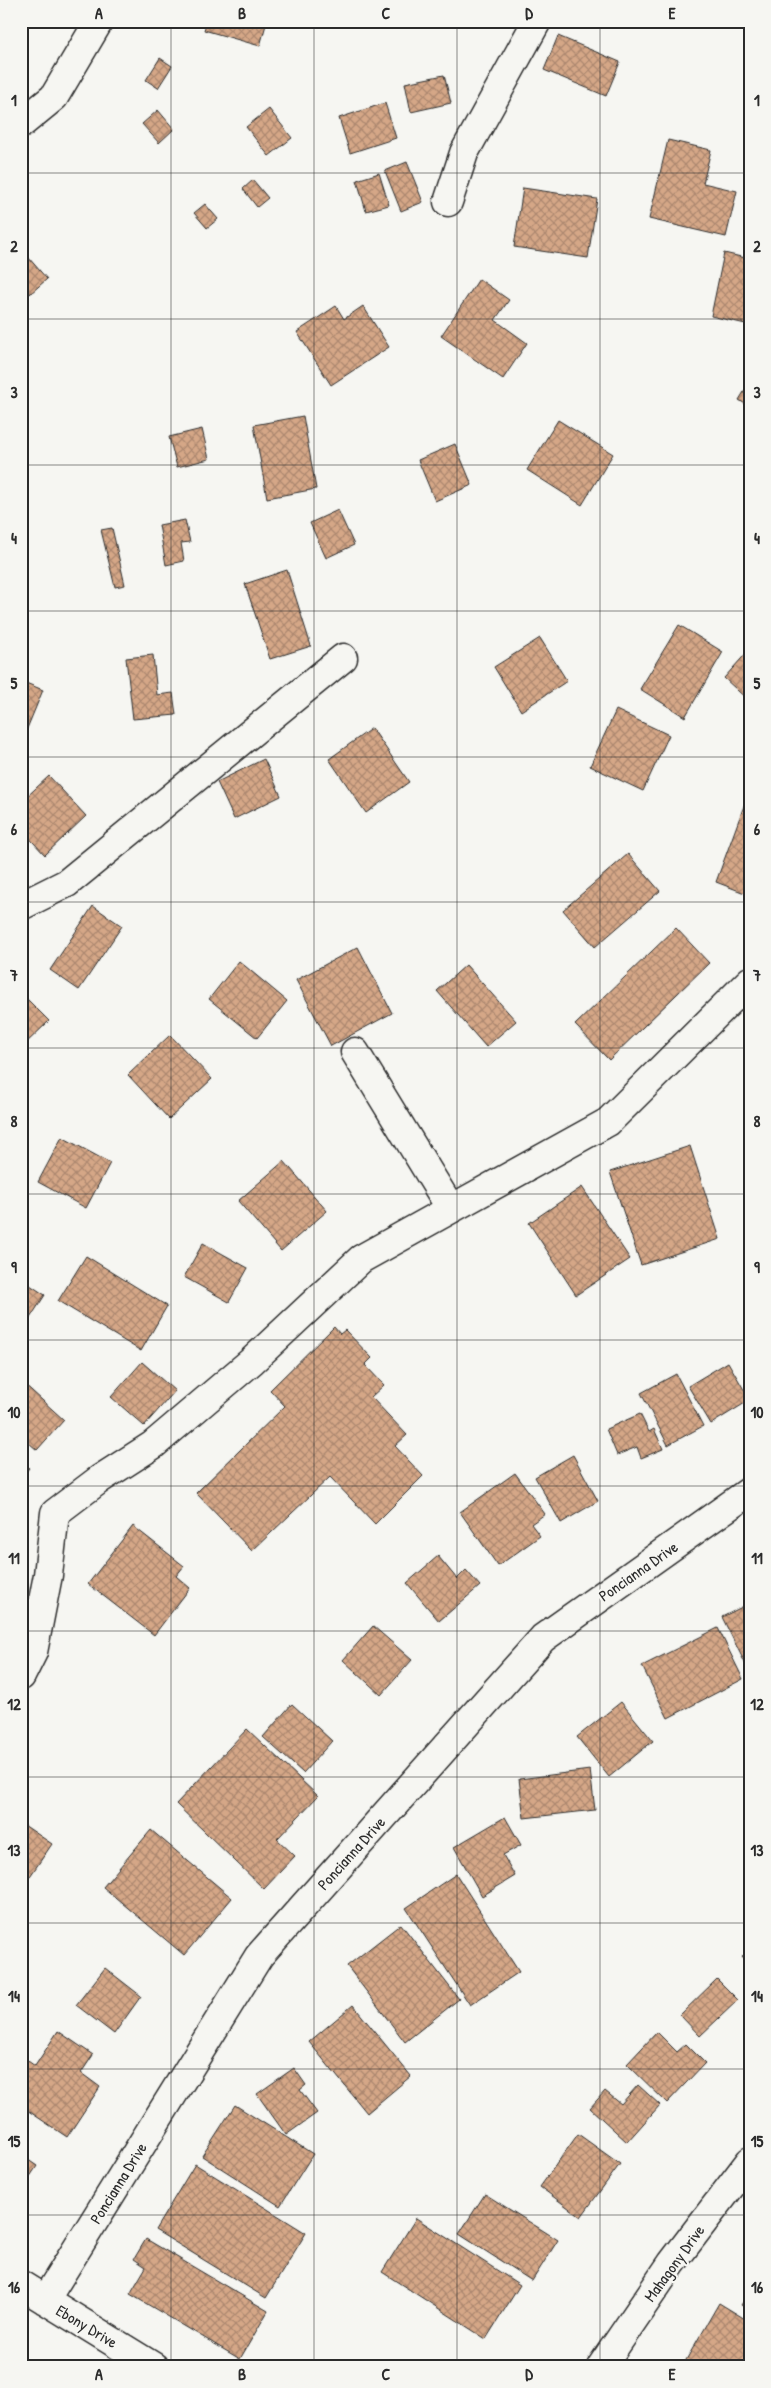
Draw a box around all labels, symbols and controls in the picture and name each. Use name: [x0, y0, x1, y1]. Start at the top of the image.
text: A: [95, 2, 103, 24]
text: B: [238, 2, 246, 24]
text: C: [382, 2, 391, 24]
text: D: [525, 2, 533, 24]
text: E: [668, 2, 676, 24]
text: 1: [11, 89, 17, 111]
text: 1: [754, 89, 760, 111]
text: 2: [10, 235, 18, 257]
text: 2: [753, 235, 761, 257]
text: 3: [10, 381, 18, 403]
text: 3: [753, 381, 761, 403]
text: 4: [11, 527, 17, 549]
text: 4: [754, 527, 760, 549]
text: 5: [11, 672, 18, 694]
text: 5: [754, 672, 761, 694]
text: 6: [11, 818, 18, 840]
text: 6: [754, 818, 761, 840]
text: 7: [9, 964, 18, 986]
text: 7: [752, 964, 761, 986]
text: 8: [11, 1110, 18, 1132]
text: 8: [754, 1110, 761, 1132]
text: 9: [11, 1256, 17, 1278]
text: 9: [754, 1256, 760, 1278]
text: 10: [8, 1401, 20, 1423]
text: 10: [751, 1401, 763, 1423]
street label: Poncianna Drive: [594, 1535, 682, 1606]
text: 11: [8, 1547, 20, 1569]
text: 11: [751, 1547, 763, 1569]
text: 12: [7, 1693, 21, 1715]
text: 12: [750, 1693, 764, 1715]
street label: Poncianna Drive: [312, 1811, 390, 1895]
text: 13: [8, 1839, 20, 1861]
text: 13: [751, 1839, 763, 1861]
text: 14: [8, 1985, 20, 2007]
text: 14: [751, 1985, 763, 2007]
text: 15: [8, 2130, 21, 2152]
text: 15: [751, 2130, 764, 2152]
street label: Poncianna Drive: [84, 2138, 152, 2228]
street label: Mahagony Drive: [639, 2220, 710, 2306]
text: 16: [8, 2276, 21, 2298]
text: 16: [751, 2276, 764, 2298]
street label: Ebony Drive: [52, 2299, 122, 2353]
text: A: [95, 2363, 103, 2385]
text: B: [238, 2363, 246, 2385]
text: C: [382, 2363, 391, 2385]
text: D: [525, 2363, 533, 2385]
text: E: [668, 2363, 676, 2385]

